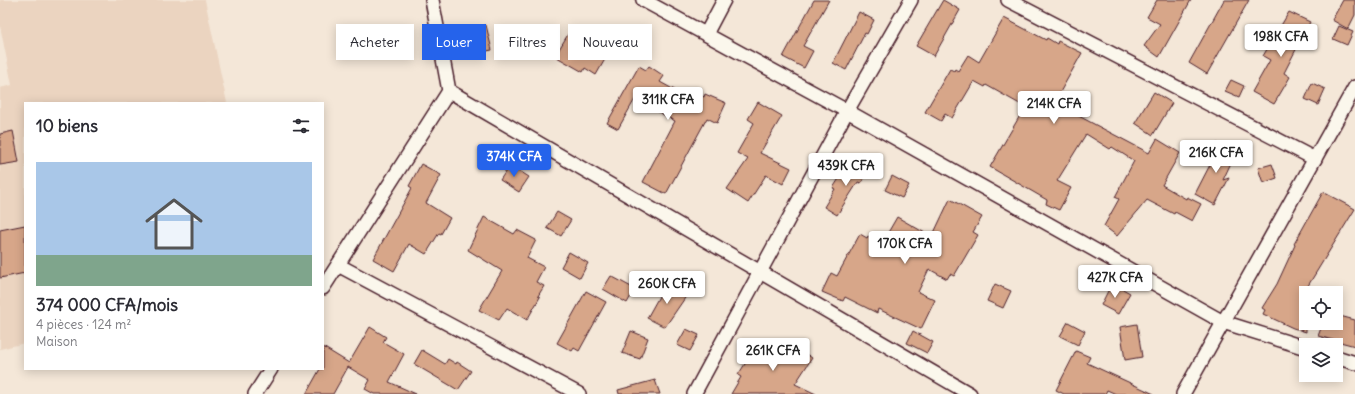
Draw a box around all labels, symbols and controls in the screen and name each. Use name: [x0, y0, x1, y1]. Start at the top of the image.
chip: Acheter: [336, 24, 414, 60]
chip: Louer: [422, 24, 486, 60]
chip: Filtres: [494, 24, 560, 60]
chip: Nouveau: [568, 24, 652, 60]
pin: 198K CFA: [1240, 24, 1322, 58]
text: 198K CFA: [1254, 28, 1308, 45]
pin: 311K CFA: [627, 87, 709, 121]
text: 311K CFA: [642, 91, 694, 108]
pin: 214K CFA: [1013, 91, 1095, 125]
text: 214K CFA: [1027, 95, 1081, 112]
text: 10 biens: [36, 115, 98, 137]
icon: filters: [290, 115, 312, 137]
pin: 216K CFA: [1175, 140, 1257, 174]
pin: 374K CFA: [473, 144, 555, 178]
text: 216K CFA: [1189, 144, 1243, 161]
text: 374K CFA: [486, 148, 542, 165]
pin: 439K CFA: [805, 153, 887, 187]
text: 439K CFA: [817, 157, 875, 174]
icon: home: [138, 188, 210, 260]
pin: 170K CFA: [864, 231, 946, 265]
text: 170K CFA: [878, 235, 932, 252]
pin: 427K CFA: [1074, 265, 1156, 299]
text: 427K CFA: [1087, 269, 1143, 286]
pin: 260K CFA: [626, 271, 708, 305]
text: 260K CFA: [638, 275, 696, 292]
map controls: [1299, 286, 1343, 382]
button: locate: [1299, 286, 1343, 330]
text: 374 000 CFA/mois: [36, 294, 178, 316]
text: 4 pièces · 124 m²: [36, 316, 131, 333]
text: Maison: [36, 333, 78, 350]
pin: 261K CFA: [732, 338, 814, 372]
button: layers: [1299, 338, 1343, 382]
text: 261K CFA: [746, 342, 800, 359]

